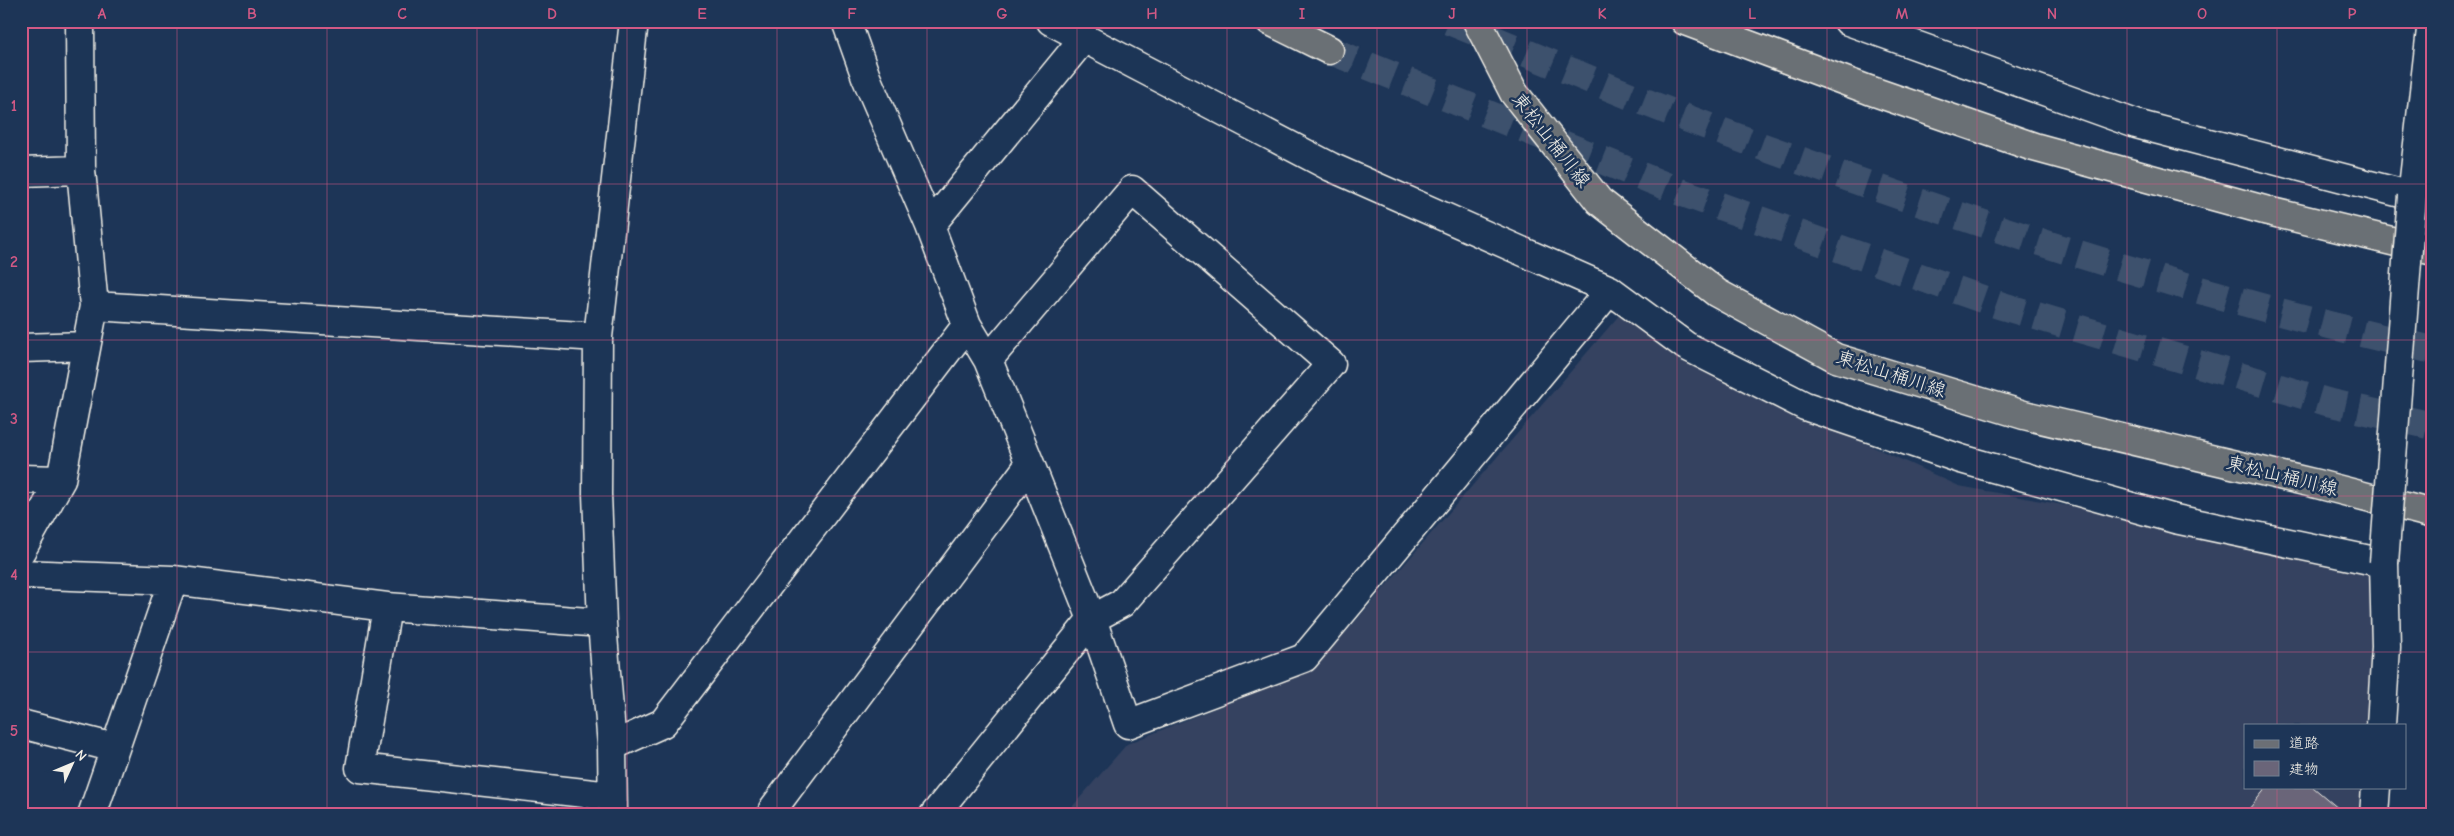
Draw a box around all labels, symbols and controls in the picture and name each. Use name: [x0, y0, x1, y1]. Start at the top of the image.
text: A: [98, 5, 107, 23]
text: B: [247, 5, 257, 23]
text: C: [397, 5, 407, 23]
text: D: [547, 5, 557, 23]
text: E: [697, 5, 707, 23]
text: F: [847, 5, 857, 23]
text: G: [996, 5, 1008, 23]
text: H: [1146, 5, 1158, 23]
text: I: [1299, 5, 1305, 23]
text: J: [1448, 5, 1456, 23]
text: K: [1597, 5, 1607, 23]
text: L: [1748, 5, 1756, 23]
text: M: [1896, 5, 1909, 23]
text: N: [2047, 5, 2057, 23]
text: O: [2197, 5, 2207, 23]
text: P: [2348, 5, 2357, 23]
street label: 東松山桶川線: [1507, 88, 1595, 192]
text: 1: [11, 97, 17, 115]
text: 2: [10, 253, 18, 271]
street label: 東松山桶川線: [1833, 346, 1949, 402]
text: 3: [10, 410, 18, 428]
street label: 東松山桶川線: [2224, 452, 2340, 500]
text: 4: [10, 566, 18, 584]
text: 5: [10, 722, 18, 740]
legend: [2244, 724, 2406, 788]
text: 道路: [2289, 734, 2319, 752]
north arrow: [48, 738, 98, 788]
text: N: [72, 746, 90, 765]
text: 建物: [2289, 760, 2319, 778]

